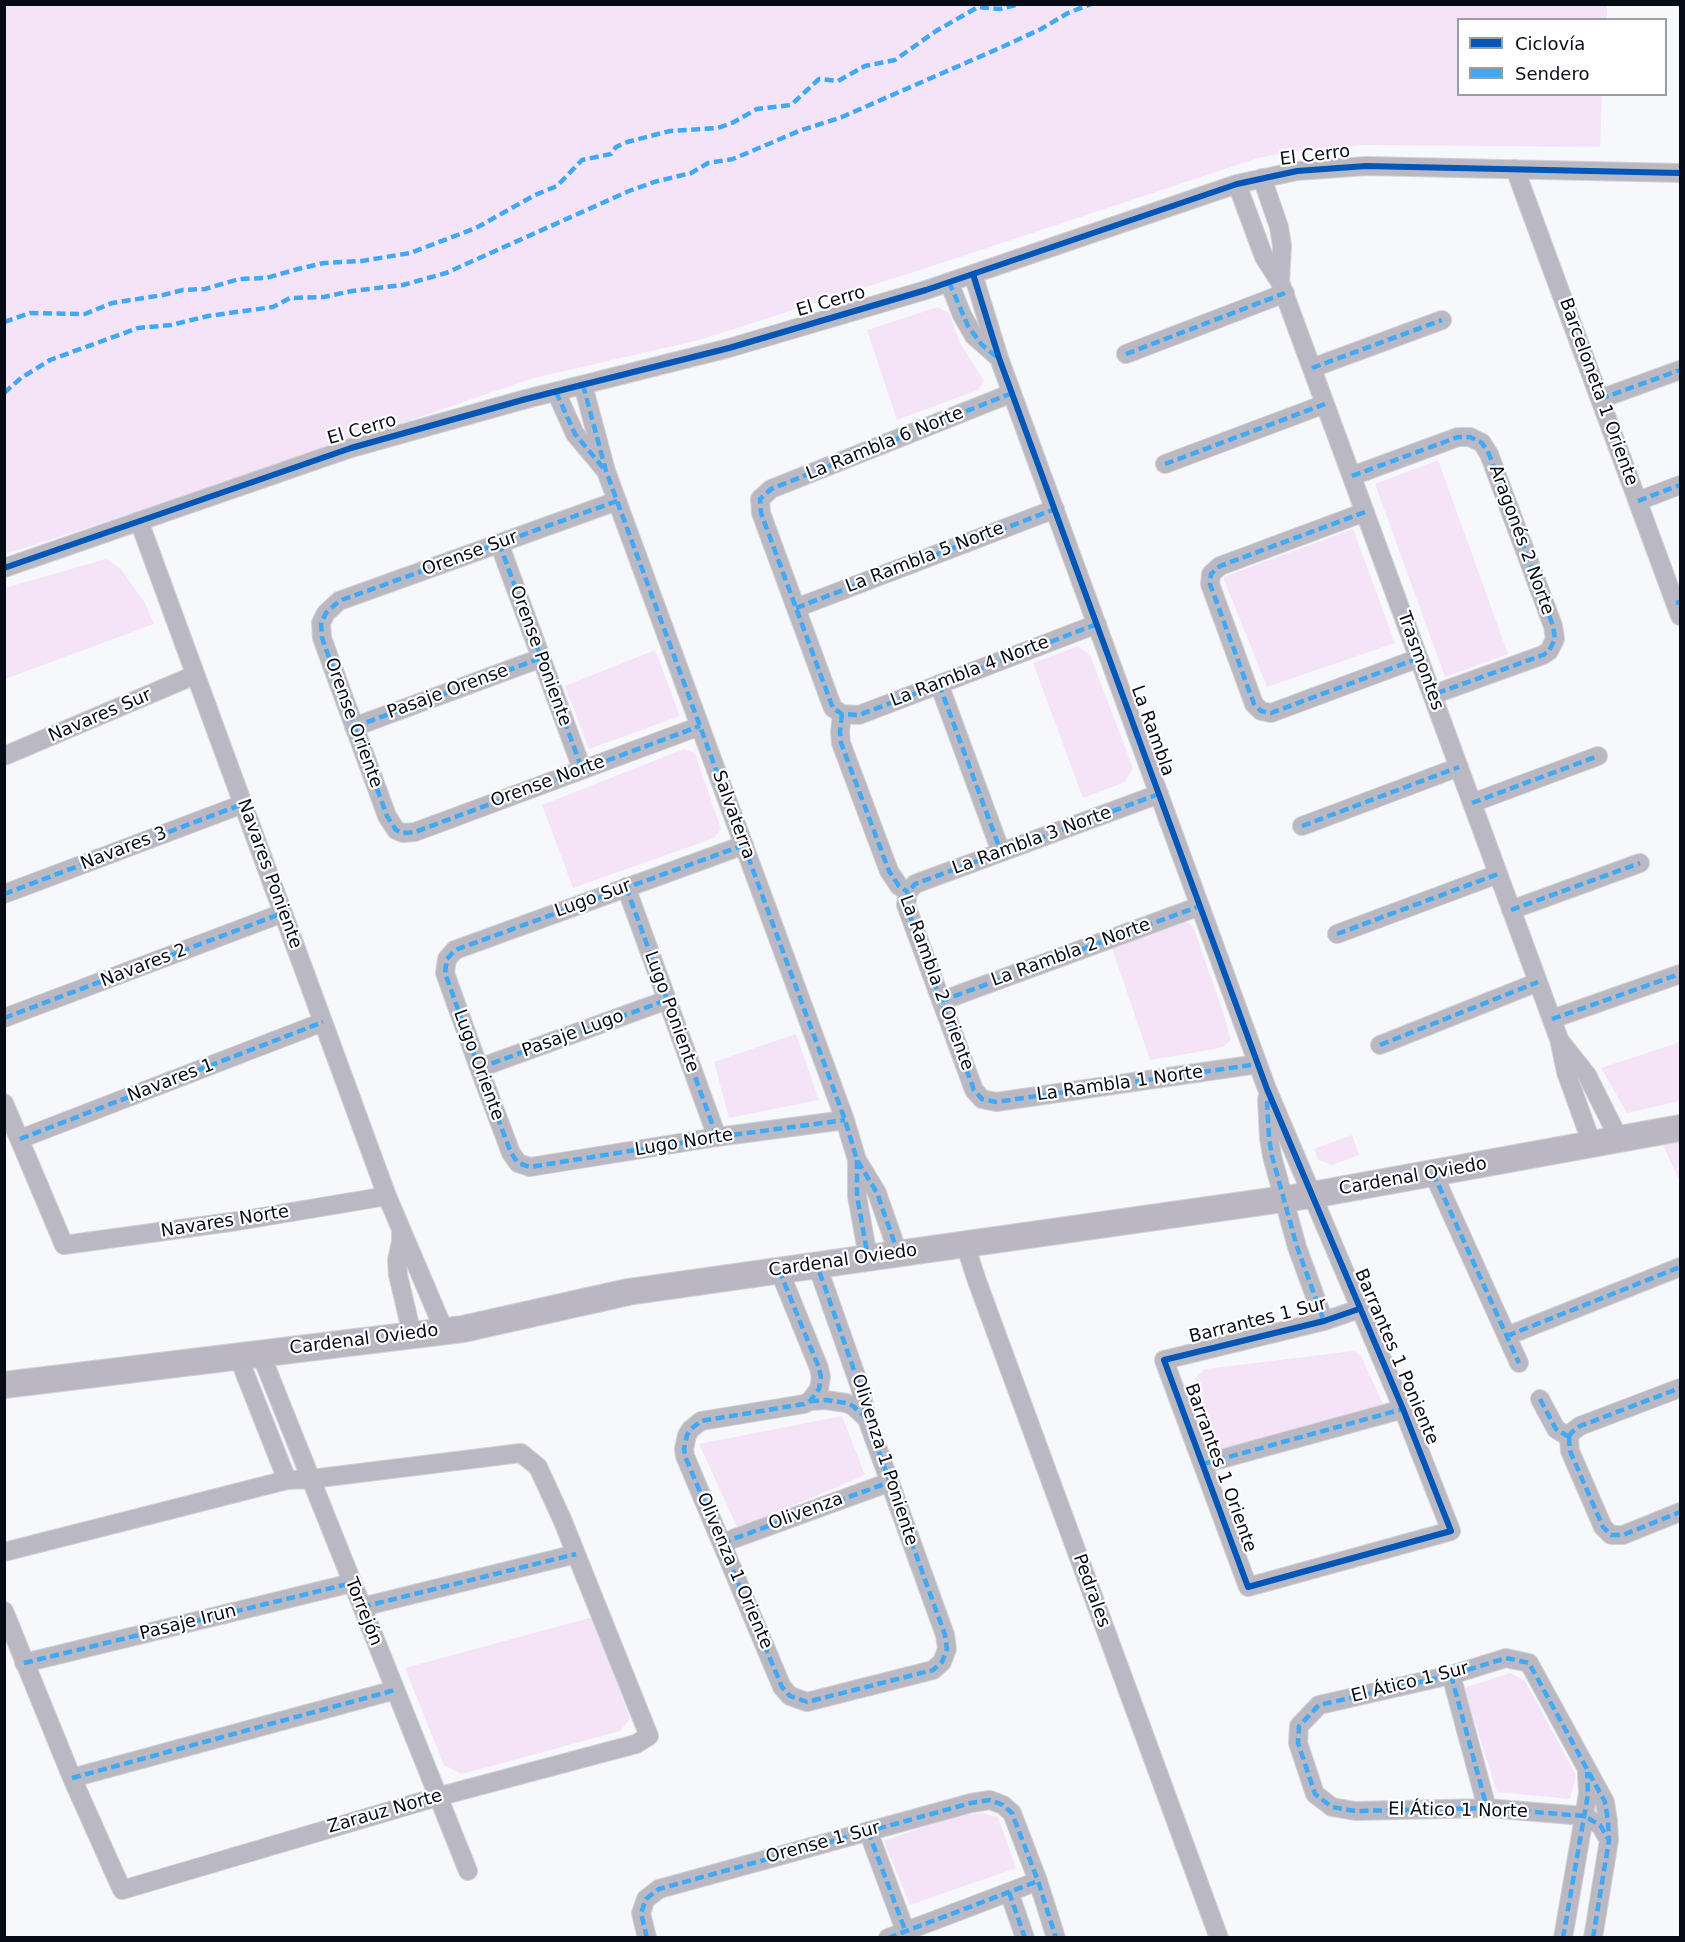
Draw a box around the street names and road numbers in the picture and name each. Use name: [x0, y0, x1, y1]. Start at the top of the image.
street label: El Cerro: [1279, 141, 1351, 171]
street label: El Cerro: [794, 282, 868, 322]
street label: Barceloneta 1 Oriente: [1554, 295, 1642, 489]
street label: La Rambla 6 Norte: [803, 403, 967, 485]
street label: El Cerro: [325, 410, 399, 450]
street label: Aragonés 2 Norte: [1484, 462, 1558, 618]
street label: La Rambla 5 Norte: [843, 518, 1007, 598]
street label: Orense Sur: [419, 527, 521, 581]
street label: Orense Poniente: [505, 583, 575, 729]
street label: Trasmontes: [1392, 609, 1448, 713]
street label: La Rambla 4 Norte: [888, 632, 1052, 712]
street label: Orense Oriente: [319, 655, 387, 791]
street label: Pasaje Orense: [384, 660, 512, 724]
street label: La Rambla: [1126, 683, 1178, 779]
street label: Navares Sur: [45, 685, 155, 747]
street label: Orense Norte: [488, 751, 608, 813]
street label: Salvaterra: [707, 768, 759, 862]
street label: Navares Poniente: [232, 796, 306, 952]
street label: La Rambla 3 Norte: [949, 802, 1115, 880]
street label: Navares 3: [78, 823, 170, 875]
street label: Lugo Sur: [552, 875, 634, 923]
street label: La Rambla 2 Oriente: [894, 892, 978, 1074]
street label: La Rambla 2 Norte: [988, 914, 1154, 992]
street label: Navares 2: [98, 940, 190, 992]
street label: Lugo Poniente: [639, 948, 703, 1076]
street label: Pasaje Lugo: [519, 1006, 627, 1062]
street label: Lugo Oriente: [448, 1007, 508, 1123]
street label: Navares 1: [125, 1055, 217, 1107]
street label: La Rambla 1 Norte: [1035, 1062, 1205, 1106]
street label: Lugo Norte: [633, 1125, 735, 1161]
street label: Cardenal Oviedo: [1337, 1153, 1489, 1201]
street label: Navares Norte: [159, 1201, 291, 1243]
street label: Cardenal Oviedo: [767, 1240, 919, 1282]
street label: Barrantes 1 Poniente: [1349, 1266, 1443, 1448]
street label: Barrantes 1 Sur: [1187, 1293, 1329, 1349]
street label: Cardenal Oviedo: [288, 1320, 440, 1360]
street label: Olivenza 1 Poniente: [846, 1372, 922, 1548]
street label: Barrantes 1 Oriente: [1179, 1381, 1261, 1555]
street label: Olivenza: [766, 1489, 846, 1535]
street label: Olivenza 1 Oriente: [691, 1490, 777, 1652]
street label: Pedrales: [1068, 1551, 1114, 1631]
street label: Torrejón: [340, 1575, 386, 1649]
street label: Pasaje Irun: [137, 1601, 239, 1645]
street label: El Ático 1 Sur: [1349, 1658, 1471, 1708]
street label: Zarauz Norte: [325, 1785, 445, 1839]
street label: El Ático 1 Norte: [1388, 1799, 1528, 1823]
street label: Orense 1 Sur: [764, 1817, 882, 1869]

